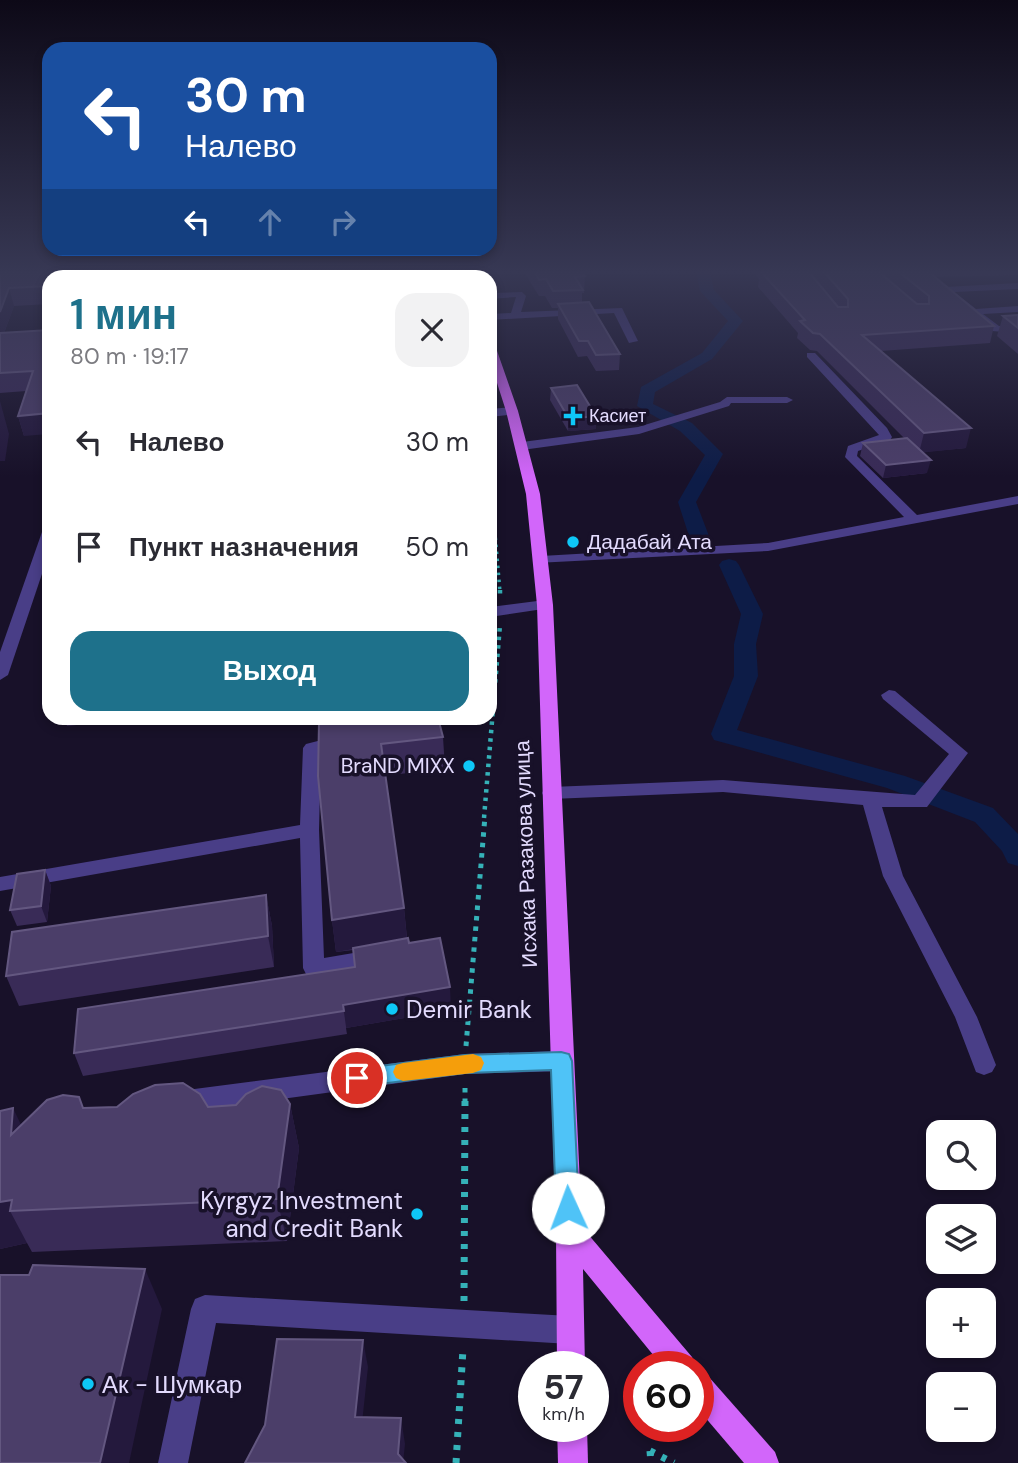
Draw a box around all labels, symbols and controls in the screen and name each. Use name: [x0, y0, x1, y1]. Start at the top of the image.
text: 30 m: [185, 63, 307, 127]
icon: left: [70, 70, 161, 161]
text: Налево: [185, 125, 297, 167]
icon: left: [178, 203, 216, 241]
icon: ahead: [251, 203, 289, 241]
icon: right: [324, 203, 362, 241]
text: 1 мин: [70, 287, 177, 342]
button: close: [395, 293, 469, 367]
text: 80 m · 19:17: [70, 341, 189, 371]
place label: Касиет: [589, 404, 646, 428]
marker: Касиет: [563, 406, 583, 426]
icon: left: [70, 423, 108, 461]
text: Налево: [129, 425, 224, 459]
text: 30 m: [406, 425, 469, 459]
icon: arrive: [70, 528, 108, 566]
place label: Дадабай Ата: [587, 528, 712, 556]
text: Пункт назначения: [129, 530, 359, 564]
text: 50 m: [405, 530, 469, 564]
marker: Дадабай Ата: [565, 534, 581, 550]
button: Выход: [70, 631, 469, 711]
street label: Исхака Разакова улица: [508, 739, 544, 968]
place label: BraND MIXX: [341, 752, 455, 780]
marker: BraND MIXX: [461, 758, 477, 774]
place label: Demir Bank: [406, 994, 532, 1025]
marker: Demir Bank: [384, 1001, 400, 1017]
pin: [327, 1048, 387, 1108]
icon: arrive: [338, 1059, 376, 1097]
map controls: [926, 1120, 996, 1442]
button: search: [926, 1120, 996, 1190]
position arrow: [531, 1171, 605, 1245]
place label: Kyrgyz Investment and Credit Bank: [200, 1185, 403, 1244]
button: layers: [926, 1204, 996, 1274]
marker: Kyrgyz Investment and Credit Bank: [409, 1206, 425, 1222]
button: +: [926, 1288, 996, 1358]
speed limit sign: 60: [623, 1351, 714, 1442]
text: 57: [543, 1364, 584, 1410]
place label: Ак - Шумкар: [102, 1369, 242, 1400]
button: −: [926, 1372, 996, 1442]
marker: Ак - Шумкар: [80, 1376, 96, 1392]
text: km/h: [542, 1402, 585, 1426]

